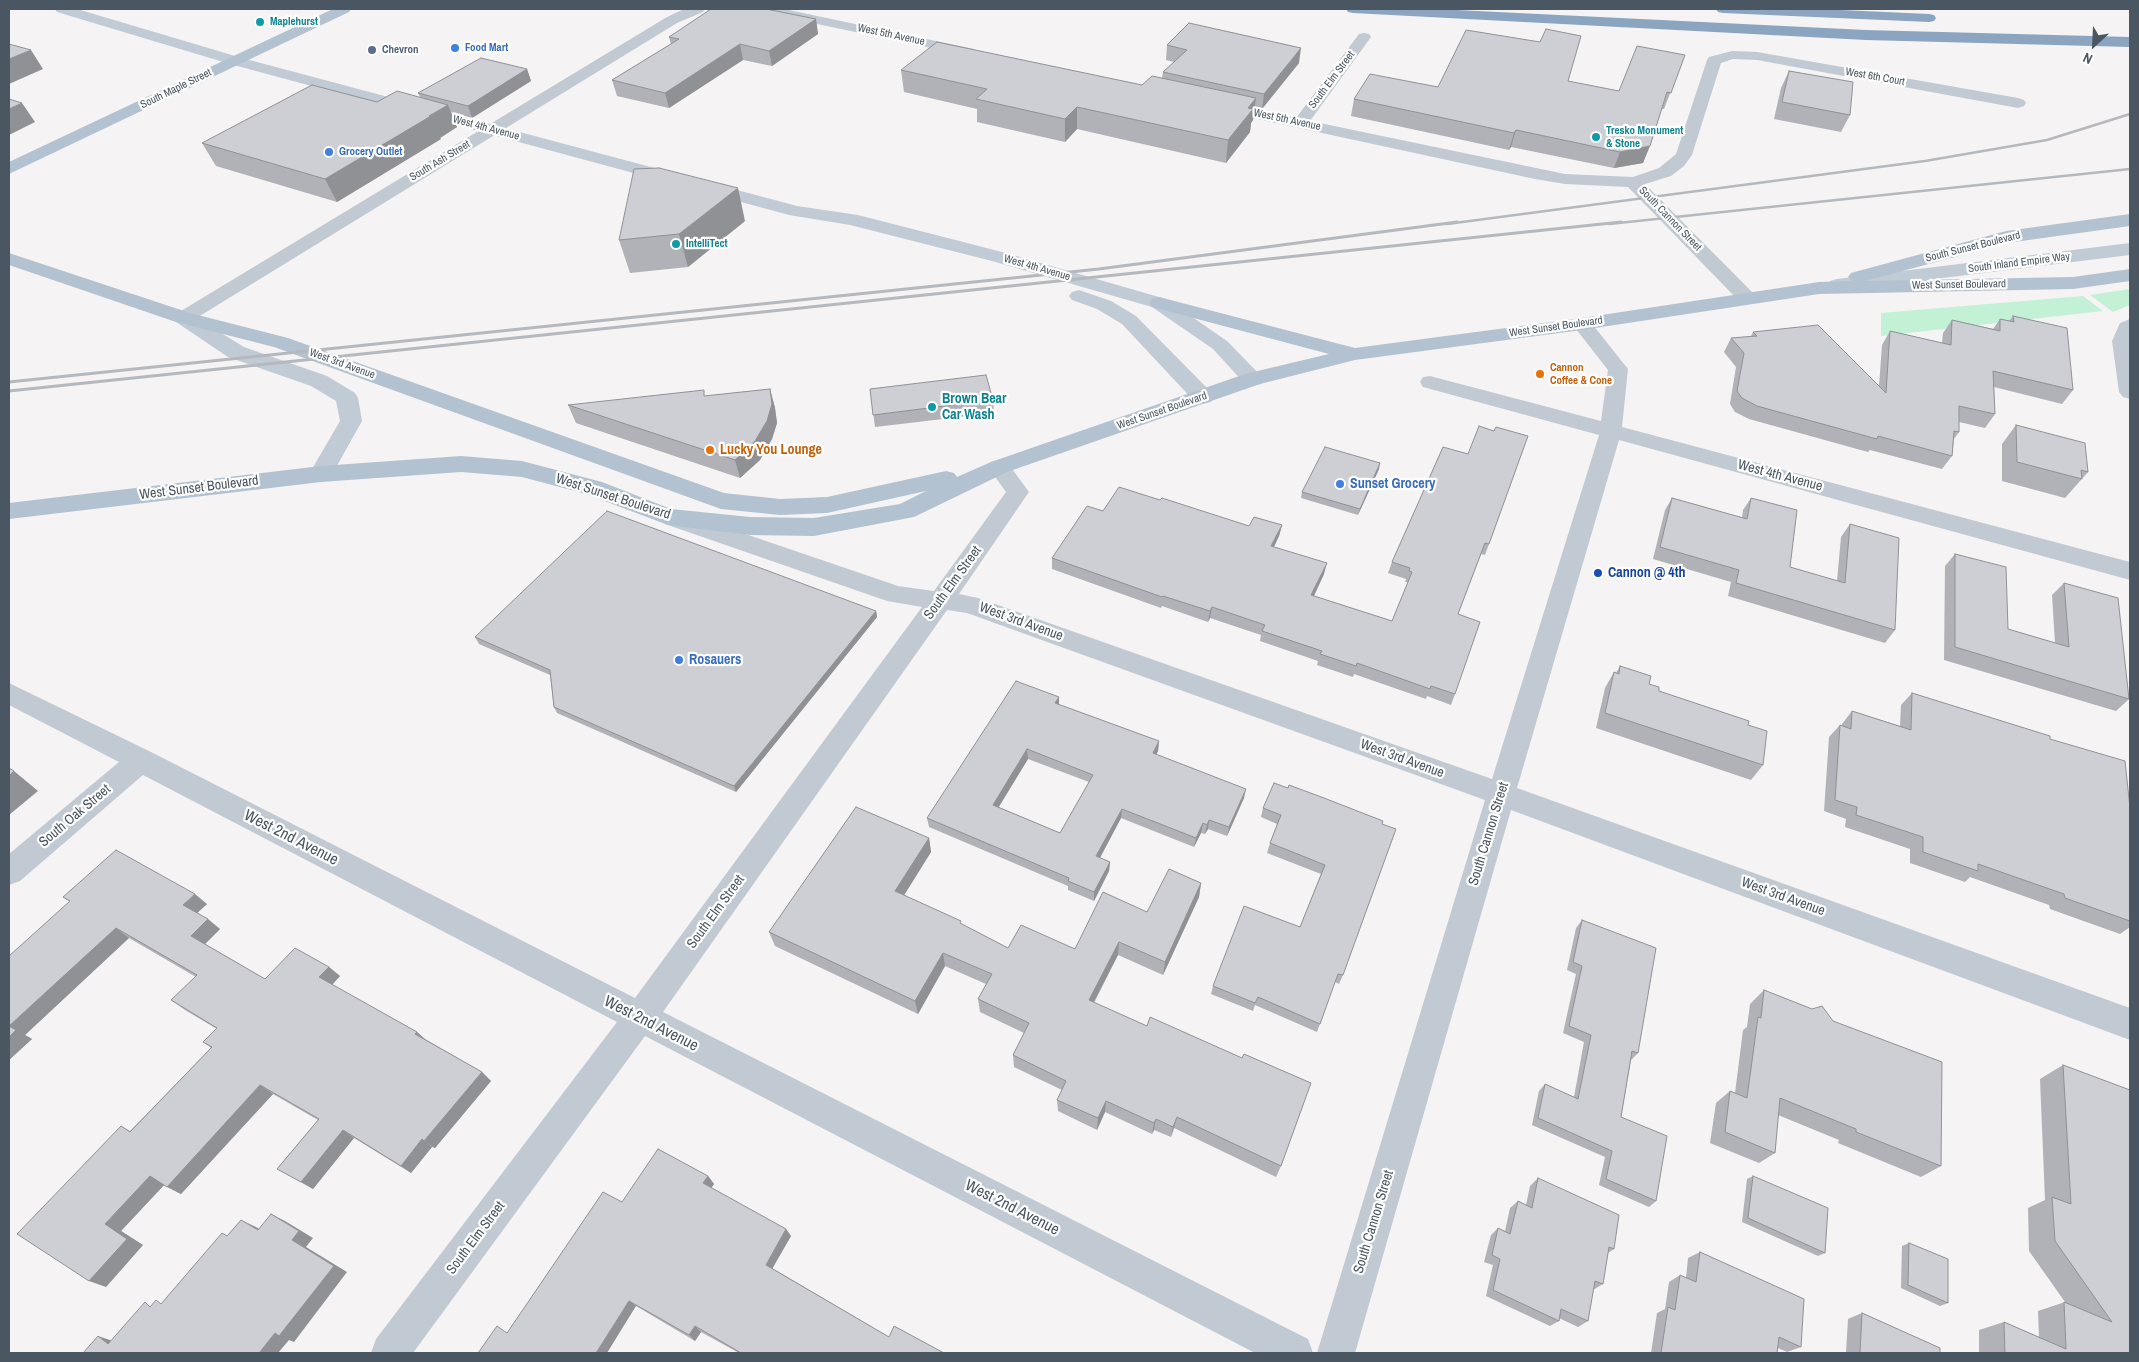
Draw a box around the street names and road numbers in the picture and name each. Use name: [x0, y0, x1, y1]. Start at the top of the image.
street label: West 5th Avenue: [856, 21, 926, 49]
street label: South Elm Street: [1306, 49, 1358, 111]
street label: West 6th Court: [1844, 65, 1906, 89]
street label: South Maple Street: [138, 66, 214, 112]
street label: West 5th Avenue: [1252, 106, 1322, 134]
street label: West 4th Avenue: [451, 113, 521, 143]
street label: South Ash Street: [407, 138, 473, 184]
street label: South Cannon Street: [1636, 184, 1704, 254]
street label: South Sunset Boulevard: [1924, 229, 2022, 265]
street label: South Inland Empire Way: [1967, 250, 2071, 276]
street label: West 4th Avenue: [1002, 252, 1072, 284]
street label: West Sunset Boulevard: [1912, 278, 2006, 292]
street label: West Sunset Boulevard: [1508, 314, 1604, 340]
street label: West 3rd Avenue: [307, 346, 377, 382]
street label: West Sunset Boulevard: [1115, 389, 1209, 433]
street label: West 4th Avenue: [1736, 457, 1824, 495]
street label: West Sunset Boulevard: [553, 471, 673, 523]
street label: West Sunset Boulevard: [139, 472, 259, 504]
street label: South Elm Street: [921, 543, 985, 623]
street label: West 3rd Avenue: [977, 599, 1065, 645]
street label: West 3rd Avenue: [1358, 736, 1446, 782]
street label: South Cannon Street: [1465, 780, 1513, 888]
street label: South Oak Street: [36, 781, 114, 851]
street label: West 2nd Avenue: [241, 806, 341, 870]
street label: South Elm Street: [684, 872, 748, 952]
street label: West 3rd Avenue: [1739, 874, 1827, 920]
street label: West 2nd Avenue: [601, 992, 701, 1056]
street label: South Cannon Street: [1350, 1168, 1398, 1276]
street label: West 2nd Avenue: [962, 1176, 1062, 1240]
street label: South Elm Street: [443, 1198, 509, 1278]

